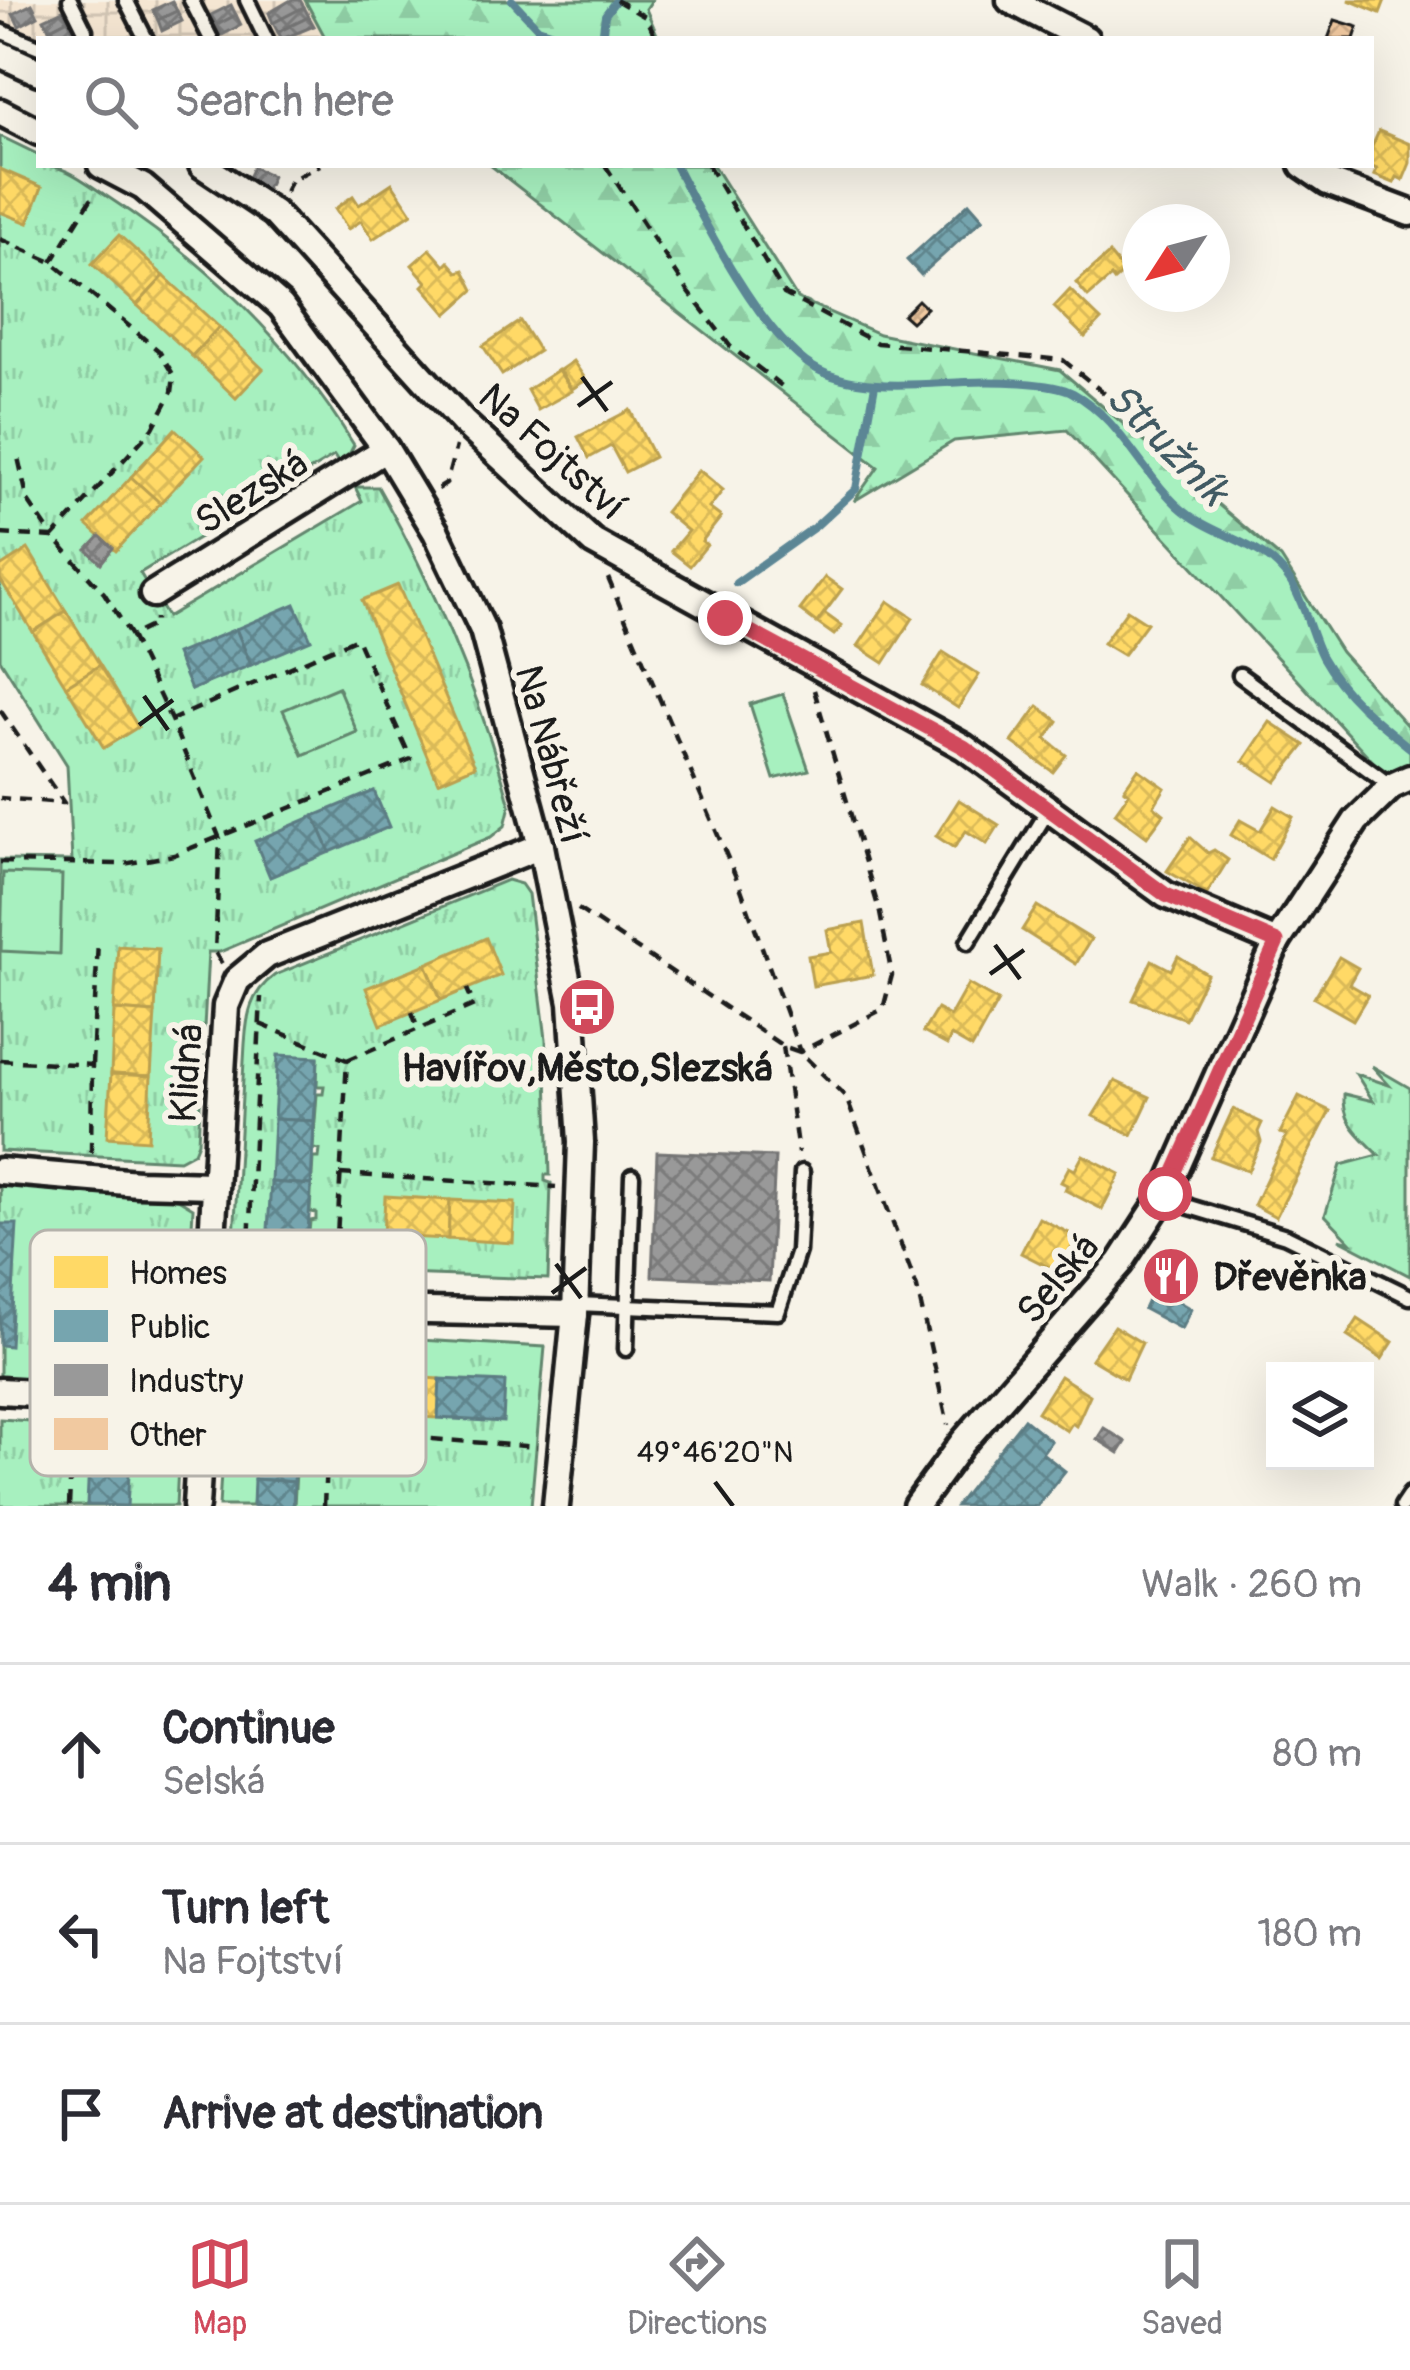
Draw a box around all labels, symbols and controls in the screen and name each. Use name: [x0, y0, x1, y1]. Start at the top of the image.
search box: [36, 36, 1374, 168]
icon: search: [78, 69, 144, 135]
text: Search here: [174, 74, 394, 130]
north arrow: [1122, 204, 1230, 312]
water label: Stružník: [1094, 372, 1241, 519]
street label: Na Fojtství: [468, 373, 636, 531]
street label: Slezská: [186, 439, 317, 546]
route end: [698, 591, 752, 645]
street label: Na Nábřeží: [503, 660, 598, 849]
bus stop icon: Havířov,Město,Slezská: [556, 976, 618, 1038]
street label: Klidná: [159, 1022, 214, 1124]
place label: Havířov,Město,Slezská: [401, 1044, 773, 1093]
route start: [1138, 1167, 1192, 1221]
street label: Selská: [1006, 1224, 1110, 1334]
legend: [30, 1230, 426, 1476]
restaurant icon: Dřevěnka: [1140, 1245, 1202, 1307]
text: Homes: [129, 1253, 227, 1294]
place label: Dřevěnka: [1213, 1253, 1367, 1302]
text: Public: [129, 1307, 211, 1348]
text: Industry: [129, 1361, 244, 1402]
map controls: [1266, 1362, 1374, 1470]
button: layers: [1266, 1362, 1374, 1470]
text: Other: [129, 1415, 207, 1456]
text: 49°46'20"N: [637, 1434, 793, 1471]
text: 4 min: [48, 1552, 171, 1616]
text: Walk · 260 m: [1141, 1560, 1362, 1609]
text: Continue: [162, 1701, 335, 1757]
icon: ahead: [48, 1721, 114, 1787]
text: 80 m: [1273, 1729, 1362, 1778]
text: Selská: [162, 1757, 265, 1806]
text: Turn left: [162, 1881, 329, 1937]
icon: left: [48, 1901, 114, 1967]
text: 180 m: [1257, 1909, 1362, 1958]
text: Na Fojtství: [162, 1937, 344, 1986]
icon: arrive: [48, 2081, 114, 2147]
text: Arrive at destination: [162, 2086, 543, 2142]
tab: Map: [187, 2231, 253, 2344]
tab: Directions: [627, 2231, 767, 2344]
tab: Saved: [1141, 2231, 1223, 2344]

